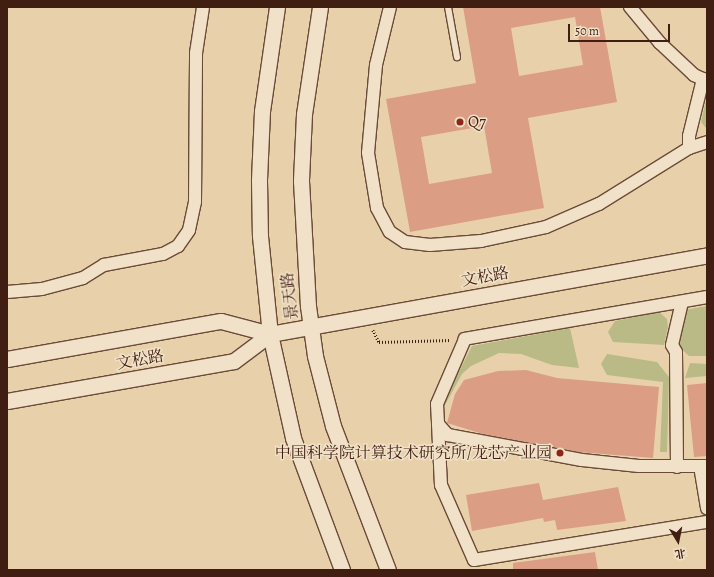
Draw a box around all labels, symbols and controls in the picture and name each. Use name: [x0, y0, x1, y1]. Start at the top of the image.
scale bar: [570, 16, 672, 42]
text: 50 m: [575, 23, 599, 39]
place label: Q7: [468, 112, 486, 132]
marker: Q7: [455, 117, 465, 127]
street label: 文松路: [460, 263, 510, 291]
street label: 景天路: [278, 271, 302, 321]
street label: 文松路: [115, 346, 165, 374]
place label: 中国科学院计算技术研究所/龙芯产业园: [275, 443, 552, 463]
marker: 中国科学院计算技术研究所/龙芯产业园: [555, 448, 565, 458]
north arrow: [658, 521, 698, 561]
text: 北: [673, 545, 687, 562]

